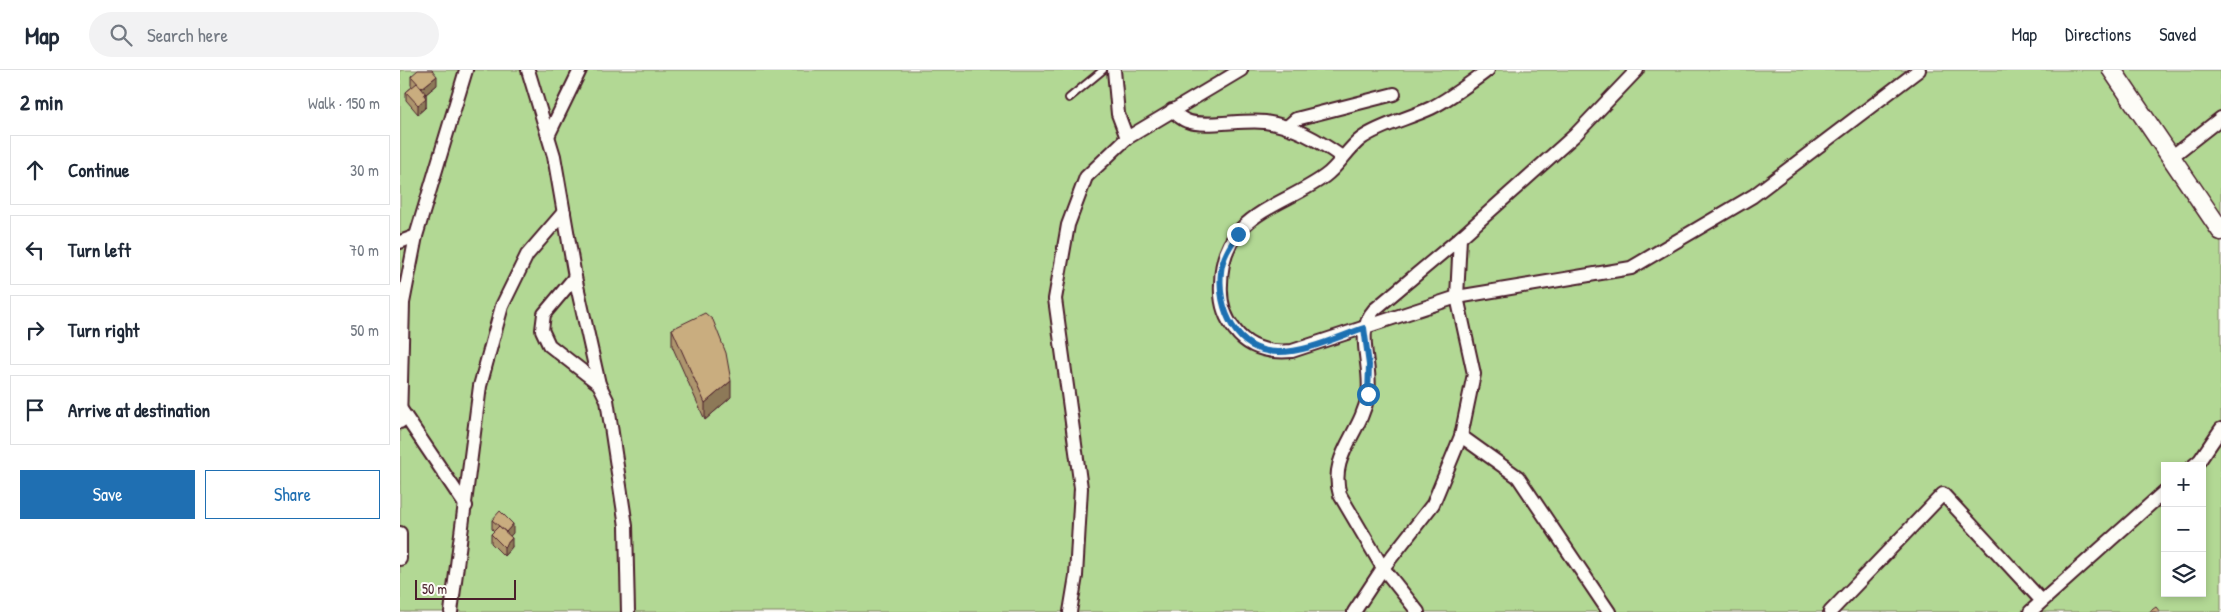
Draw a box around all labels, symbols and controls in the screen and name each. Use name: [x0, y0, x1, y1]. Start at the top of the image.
search box: [89, 12, 439, 57]
text: Map: [25, 19, 59, 51]
icon: search: [107, 21, 135, 49]
text: Search here: [147, 22, 228, 48]
text: Map: [2012, 22, 2037, 47]
text: Directions: [2065, 22, 2131, 47]
text: Saved: [2159, 22, 2196, 47]
text: 2 min: [20, 88, 63, 117]
text: Walk · 150 m: [308, 92, 380, 114]
icon: ahead: [21, 156, 49, 184]
text: Continue: [68, 157, 129, 183]
text: 30 m: [350, 159, 379, 181]
route end: [1227, 223, 1250, 246]
icon: left: [21, 236, 49, 264]
text: Turn left: [68, 237, 131, 263]
text: 70 m: [349, 239, 379, 261]
icon: right: [21, 316, 49, 344]
text: Turn right: [68, 317, 139, 343]
text: 50 m: [351, 319, 379, 341]
route start: [1357, 383, 1380, 406]
icon: arrive: [21, 396, 49, 424]
text: Arrive at destination: [68, 397, 210, 423]
map controls: [2161, 462, 2206, 597]
button: +: [2161, 462, 2206, 507]
button: Save: [20, 470, 195, 519]
button: Share: [205, 470, 380, 519]
button: −: [2161, 507, 2206, 552]
button: layers: [2161, 552, 2206, 597]
scale bar: [415, 577, 516, 600]
text: 50 m: [422, 579, 447, 598]

